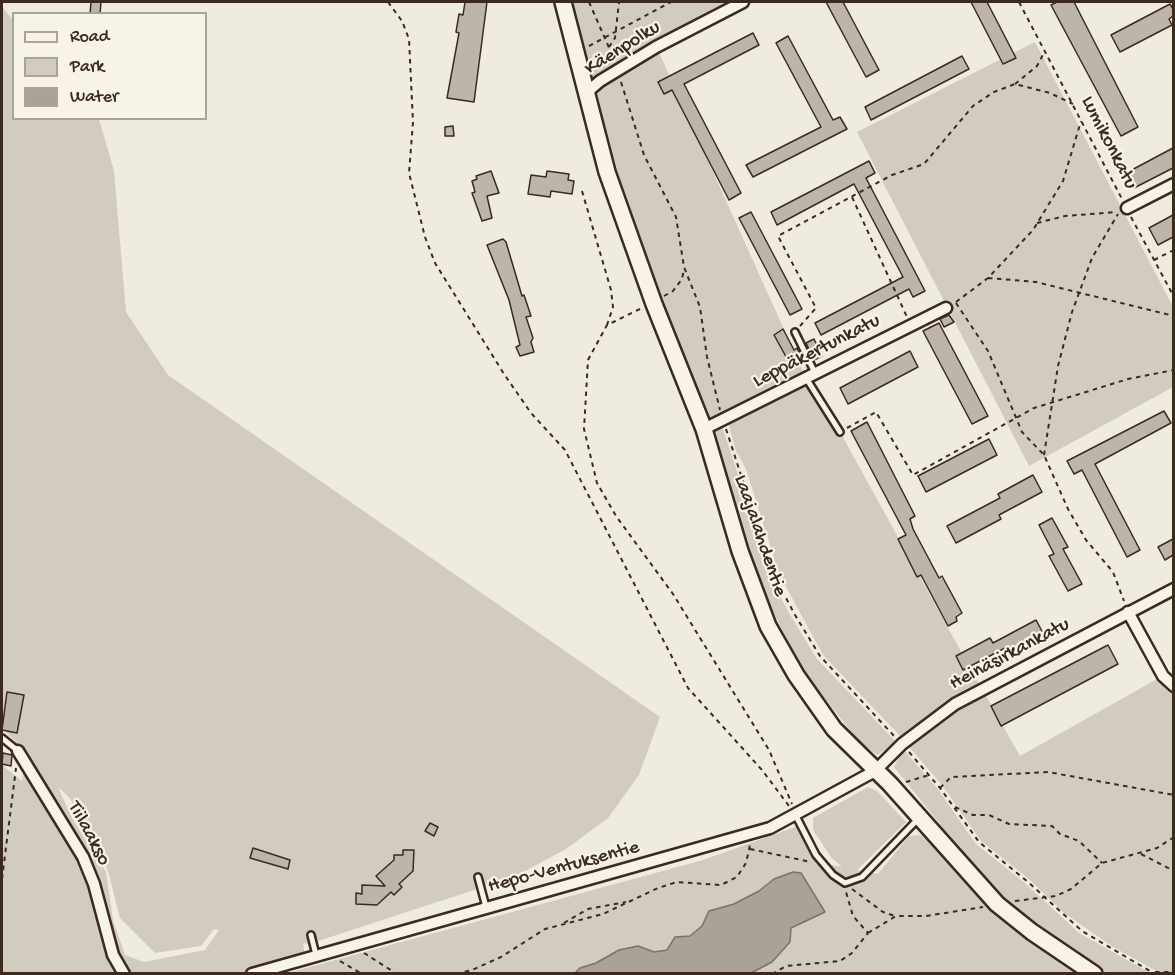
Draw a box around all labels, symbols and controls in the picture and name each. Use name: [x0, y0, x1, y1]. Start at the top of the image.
legend: [12, 12, 207, 120]
street label: Käenpolku: [581, 16, 665, 82]
text: Road: [70, 27, 109, 48]
text: Park: [70, 57, 104, 78]
text: Water: [70, 87, 118, 108]
street label: Lumikonkatu: [1074, 92, 1142, 194]
street label: Leppäkertunkatu: [749, 310, 885, 394]
street label: Laajalahdentie: [727, 472, 791, 600]
street label: Heinäsirkankatu: [946, 613, 1074, 697]
street label: Tiilaakso: [61, 798, 115, 870]
street label: Hepo-Ventuksentie: [486, 836, 642, 900]

